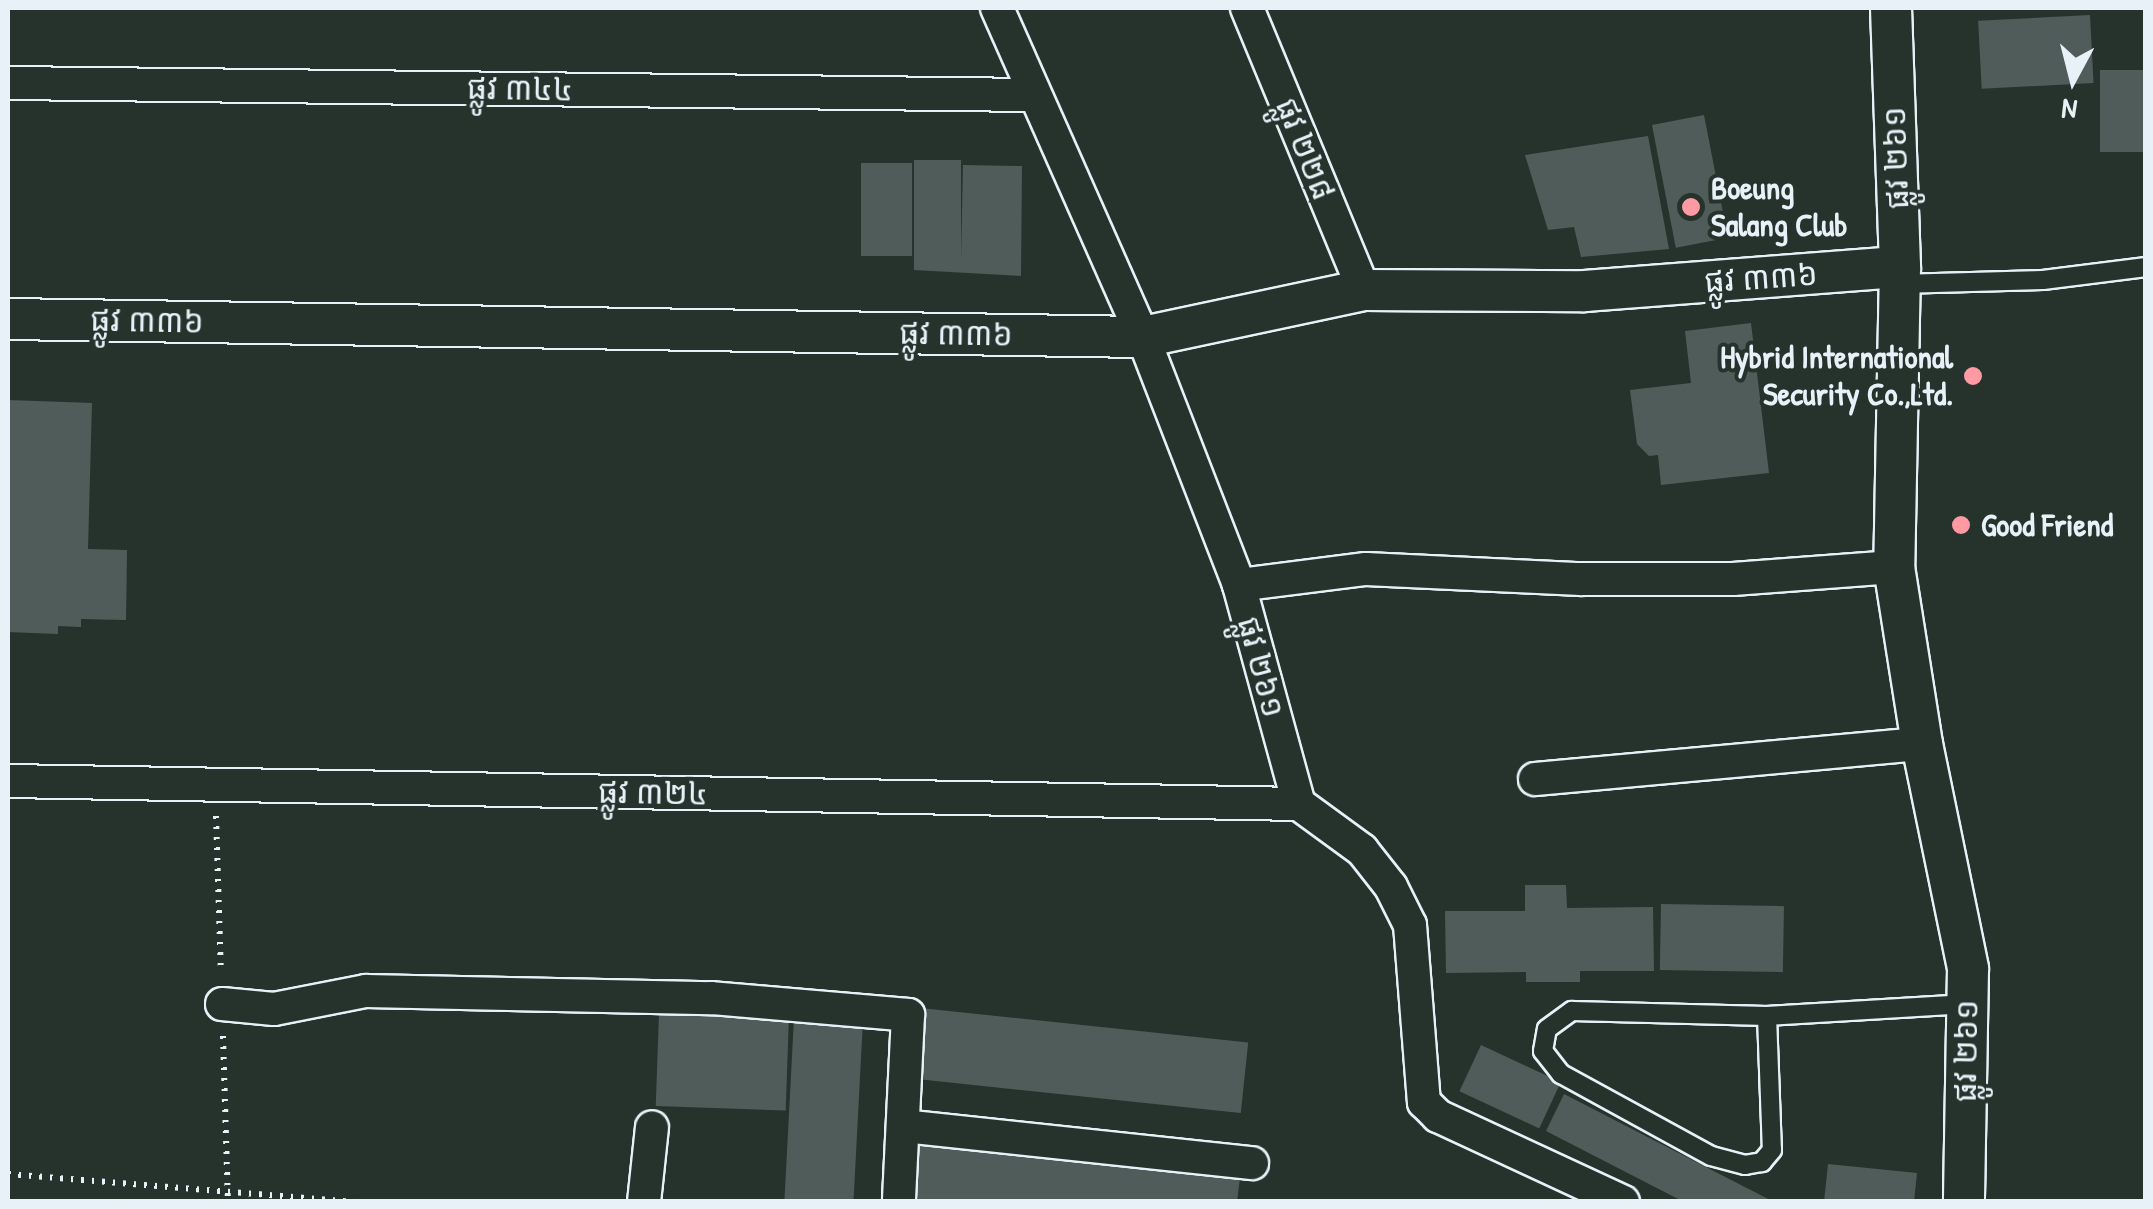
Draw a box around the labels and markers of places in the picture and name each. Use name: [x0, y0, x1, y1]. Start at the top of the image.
place label: Boeung Salang Club: [1711, 170, 1847, 245]
marker: Boeung Salang Club: [1680, 196, 1702, 218]
place label: Hybrid International Security Co.,Ltd.: [1720, 339, 1953, 414]
marker: Hybrid International Security Co.,Ltd.: [1962, 365, 1984, 387]
place label: Good Friend: [1981, 506, 2113, 544]
marker: Good Friend: [1950, 514, 1972, 536]

